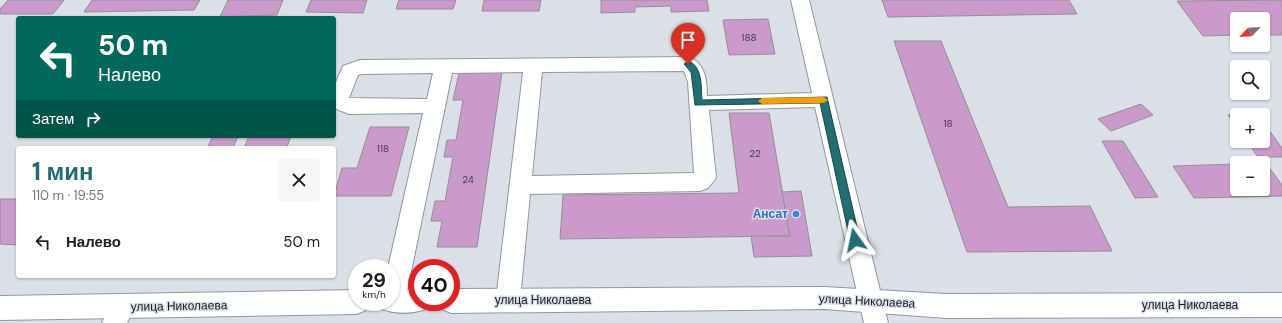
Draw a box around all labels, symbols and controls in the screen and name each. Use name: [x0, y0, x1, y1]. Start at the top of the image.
north arrow: [1230, 12, 1270, 52]
map controls: [1230, 12, 1270, 196]
pin: [671, 23, 705, 64]
text: 50 m: [98, 27, 168, 64]
icon: arrive: [677, 29, 699, 51]
house number: 188: [741, 31, 757, 44]
icon: left: [32, 32, 84, 84]
button: search: [1230, 60, 1270, 100]
text: Налево: [98, 63, 161, 87]
icon: right: [82, 108, 104, 130]
button: +: [1230, 108, 1270, 148]
text: Затем: [32, 109, 74, 129]
house number: 18: [943, 117, 953, 130]
house number: 118: [377, 142, 389, 155]
house number: 22: [749, 147, 761, 160]
text: 1 мин: [32, 156, 93, 187]
button: −: [1230, 156, 1270, 196]
button: close: [278, 159, 320, 201]
house number: 24: [462, 173, 474, 186]
text: 110 m · 19:55: [32, 187, 104, 204]
place label: Ансат: [753, 206, 788, 222]
marker: Ансат: [791, 209, 801, 219]
position arrow: [834, 219, 876, 261]
icon: left: [32, 231, 54, 253]
text: Налево: [66, 232, 121, 252]
text: 50 m: [283, 232, 320, 252]
speed limit sign: 40: [408, 259, 460, 311]
text: 29: [362, 267, 386, 293]
text: km/h: [362, 288, 386, 301]
street label: улица Николаева: [818, 290, 916, 312]
street label: улица Николаева: [495, 292, 592, 308]
street label: улица Николаева: [131, 297, 228, 315]
street label: улица Николаева: [1142, 297, 1239, 313]

